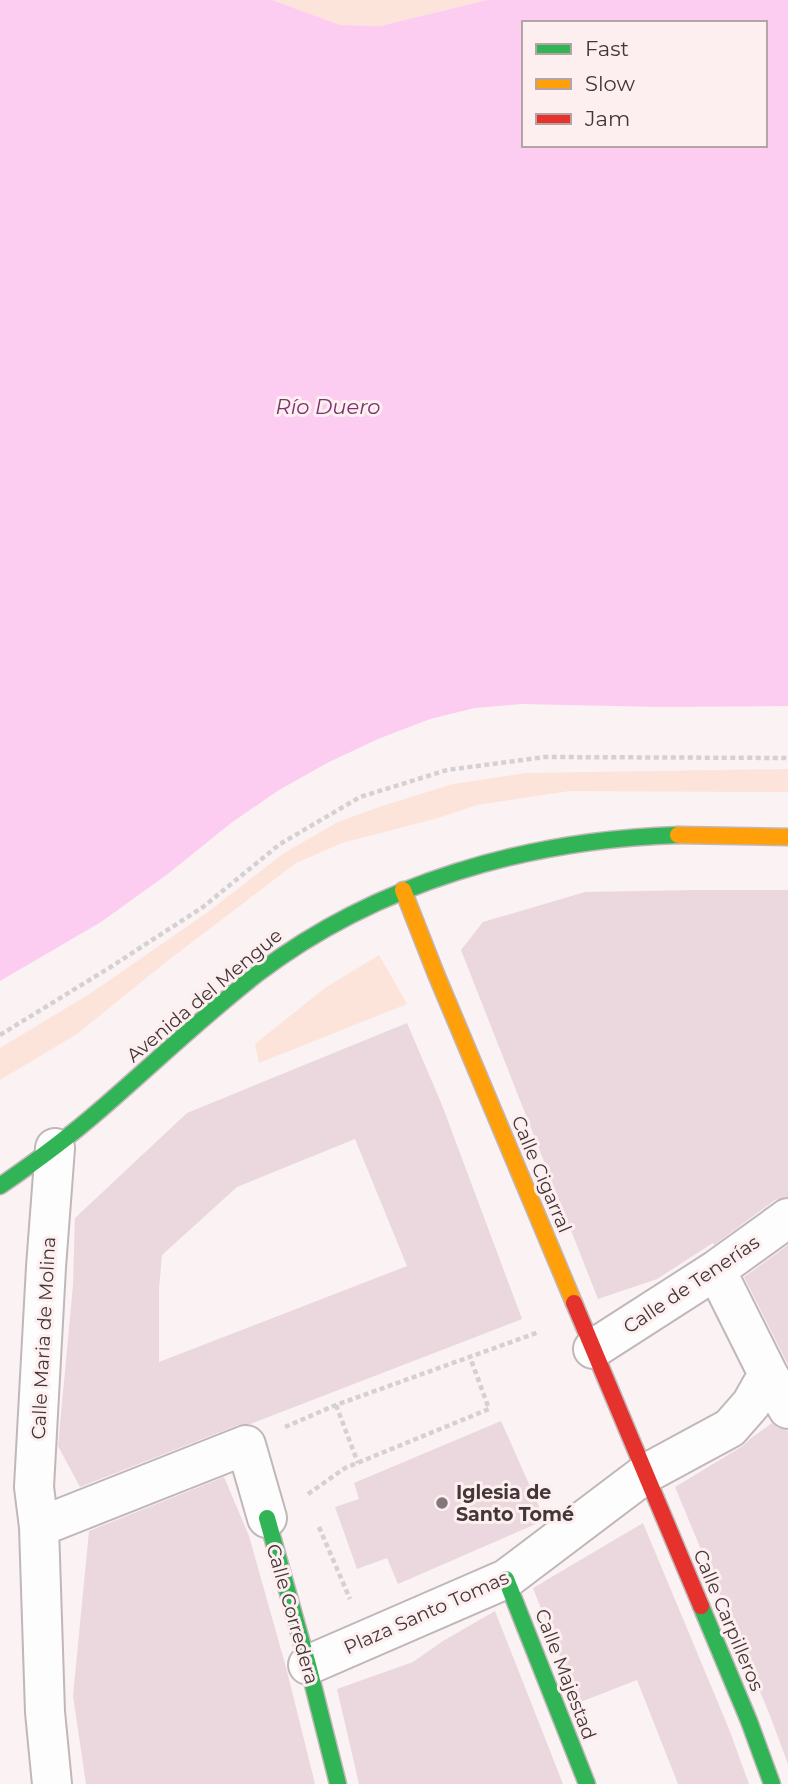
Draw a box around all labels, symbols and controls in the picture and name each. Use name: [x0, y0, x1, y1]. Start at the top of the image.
legend: [522, 21, 767, 147]
text: Fast: [585, 36, 629, 61]
text: Slow: [585, 71, 635, 96]
text: Jam: [584, 106, 630, 131]
water label: Río Duero: [276, 394, 380, 419]
street label: Avenida del Mengue: [122, 924, 287, 1067]
street label: Calle Cigarral: [507, 1112, 576, 1236]
street label: Calle de Tenerías: [619, 1230, 764, 1338]
street label: Calle Maria de Molina: [27, 1236, 60, 1440]
place label: Iglesia de Santo Tomé: [456, 1481, 574, 1526]
marker: Iglesia de Santo Tomé: [434, 1495, 450, 1511]
street label: Calle Corredera: [261, 1541, 324, 1687]
street label: Calle Carpilleros: [688, 1546, 769, 1694]
street label: Plaza Santo Tomas: [340, 1566, 512, 1659]
street label: Calle Majestad: [530, 1606, 601, 1743]

